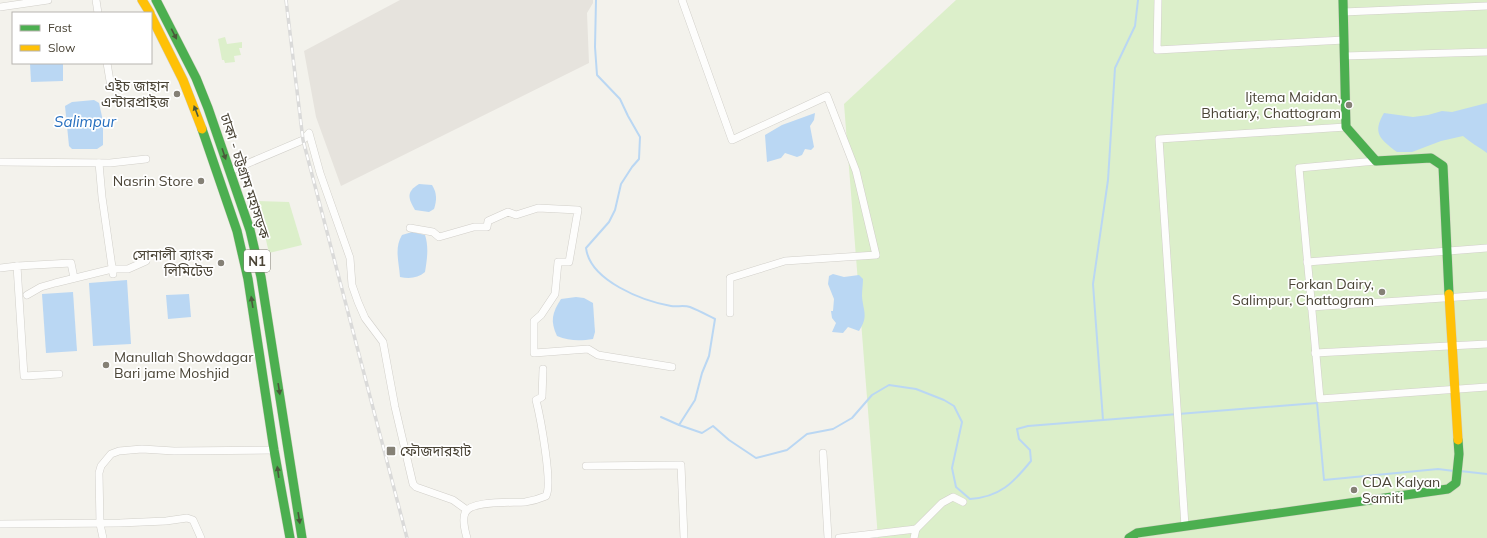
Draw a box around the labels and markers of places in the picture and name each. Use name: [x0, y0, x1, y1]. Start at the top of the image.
place label: এইচ জাহান এন্টারপ্রাইজ: [101, 77, 170, 111]
place label: Ijtema Maidan, Bhatiary, Chattogram: [1201, 88, 1341, 122]
marker: এইচ জাহান এন্টারপ্রাইজ: [172, 89, 182, 99]
marker: Ijtema Maidan, Bhatiary, Chattogram: [1344, 100, 1354, 110]
place label: Nasrin Store: [113, 172, 193, 190]
marker: Nasrin Store: [196, 176, 206, 186]
place label: সোনালী ব্যাংক লিমিটেড: [132, 246, 214, 280]
marker: সোনালী ব্যাংক লিমিটেড: [216, 258, 226, 268]
place label: Forkan Dairy, Salimpur, Chattogram: [1232, 275, 1374, 309]
marker: Forkan Dairy, Salimpur, Chattogram: [1377, 287, 1387, 297]
place label: Manullah Showdagar Bari jame Moshjid: [114, 348, 254, 382]
marker: Manullah Showdagar Bari jame Moshjid: [101, 360, 111, 370]
place label: ফৌজদারহাট: [400, 442, 472, 460]
marker: ফৌজদারহাট: [385, 445, 397, 457]
place label: CDA Kalyan Samiti: [1362, 473, 1440, 507]
marker: CDA Kalyan Samiti: [1349, 485, 1359, 495]

